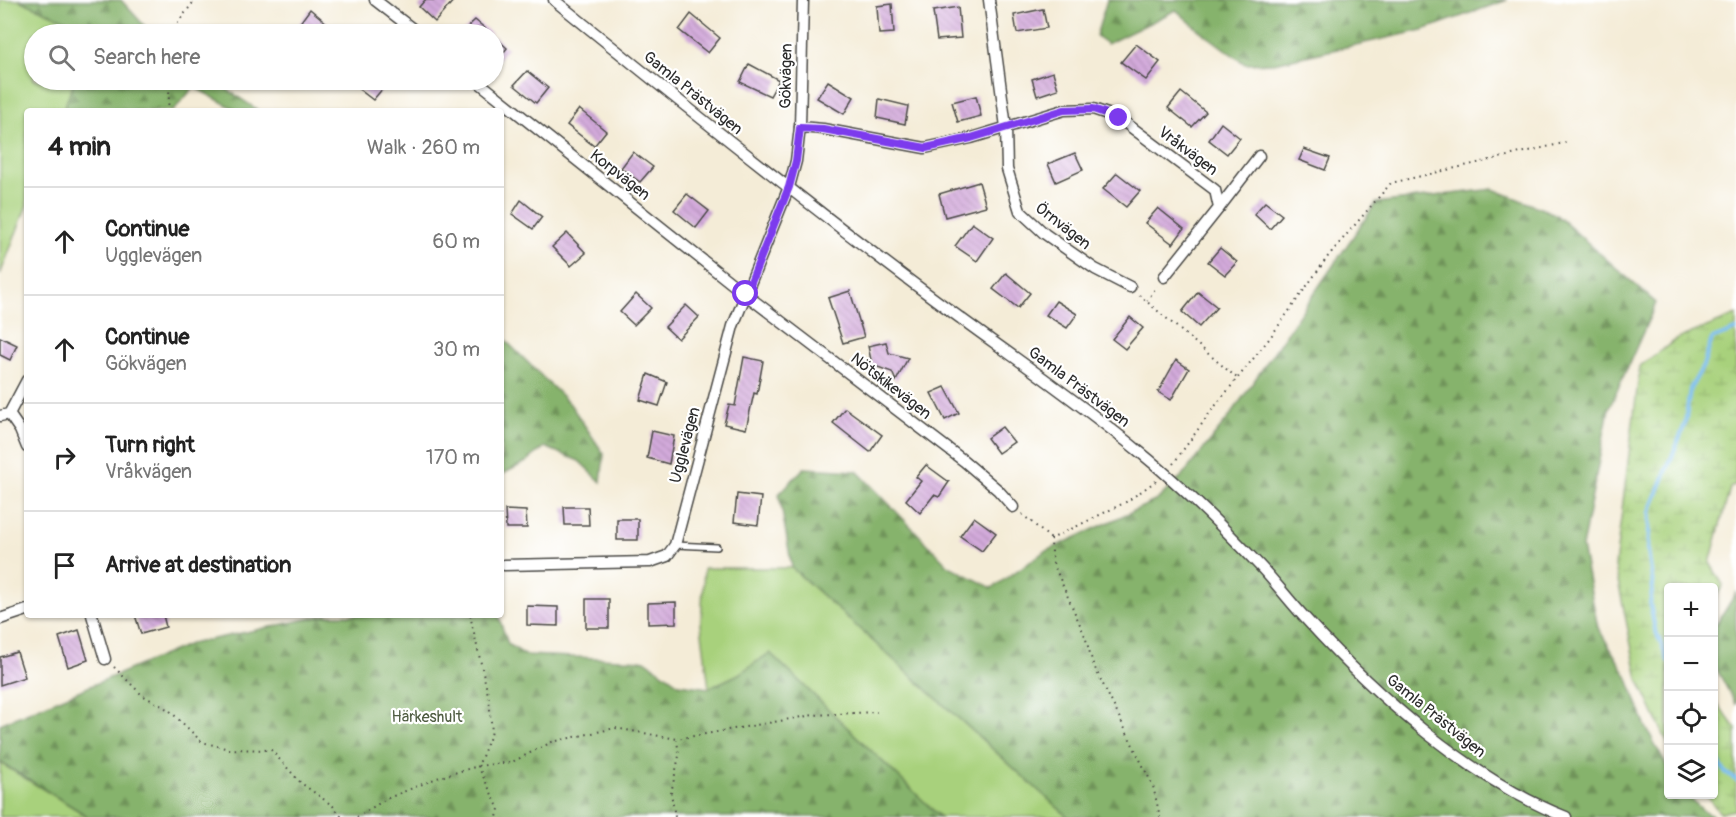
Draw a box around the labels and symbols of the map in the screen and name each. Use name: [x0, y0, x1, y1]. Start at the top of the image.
street label: Gökvägen: [775, 43, 797, 109]
street label: Gamla Prästvägen: [639, 47, 747, 139]
route end: [1105, 104, 1131, 130]
street label: Vråkvägen: [1154, 122, 1222, 180]
street label: Korpvägen: [586, 145, 654, 205]
street label: Örnvägen: [1031, 198, 1095, 254]
route start: [732, 280, 758, 306]
street label: Gamla Prästvägen: [1024, 342, 1134, 432]
street label: Nötskikevägen: [847, 348, 935, 424]
street label: Ugglevägen: [665, 405, 705, 485]
street label: Gamla Prästvägen: [1382, 670, 1490, 762]
park label: Härkeshult: [392, 707, 463, 727]

